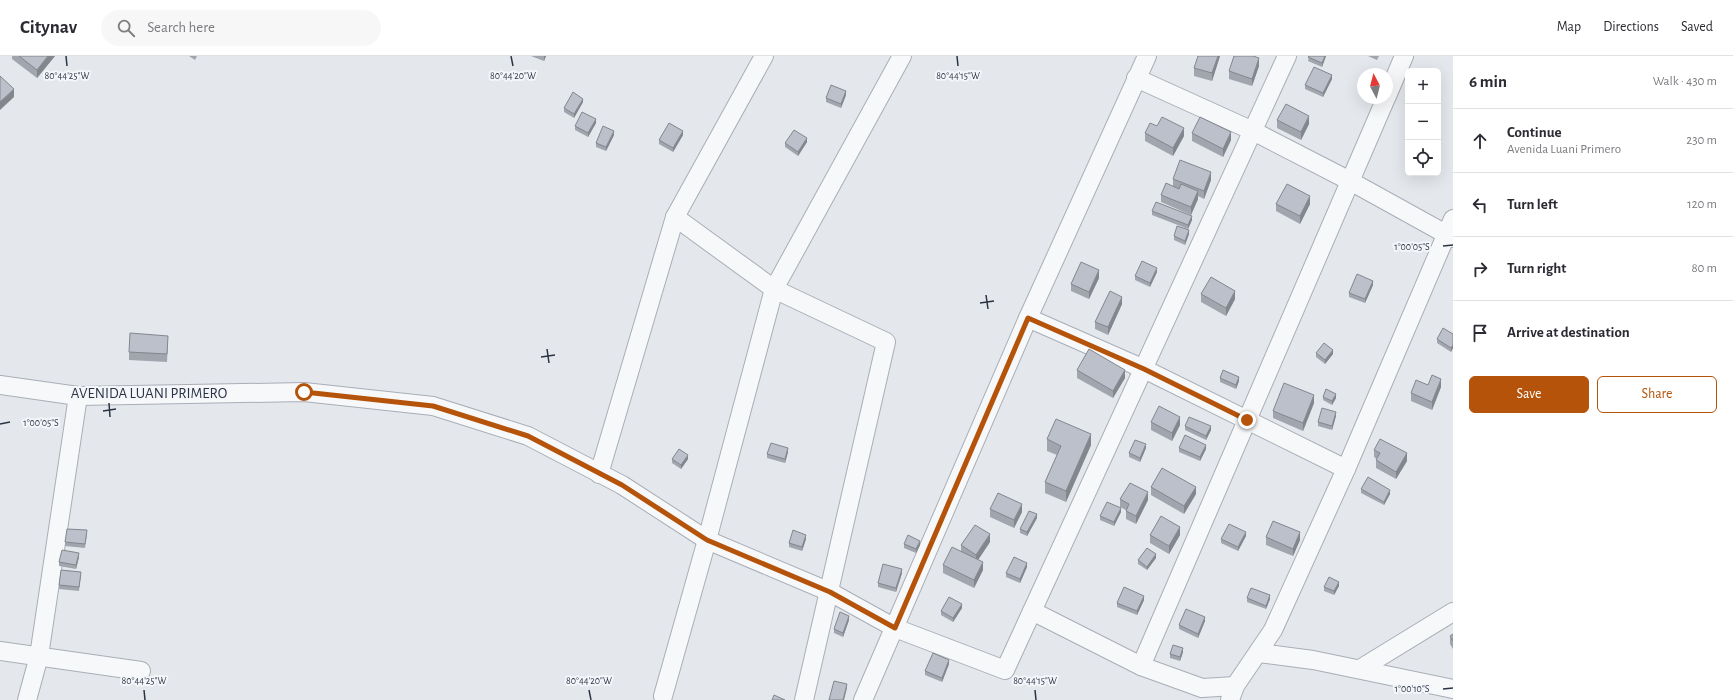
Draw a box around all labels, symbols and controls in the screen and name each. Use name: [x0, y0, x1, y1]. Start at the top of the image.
search box: [101, 10, 381, 46]
icon: search: [115, 17, 137, 39]
text: Citynav: [20, 18, 77, 37]
text: Search here: [147, 20, 215, 35]
text: Map: [1557, 20, 1581, 34]
text: Directions: [1603, 20, 1659, 34]
text: Saved: [1681, 20, 1713, 34]
north arrow: [1357, 68, 1393, 104]
map controls: [1405, 68, 1441, 176]
button: +: [1405, 68, 1441, 104]
text: 80°44'25"W: [45, 71, 89, 81]
text: 80°44'20"W: [490, 71, 536, 81]
text: 80°44'15"W: [936, 71, 980, 81]
text: 6 min: [1469, 73, 1507, 90]
text: Walk · 430 m: [1653, 75, 1717, 88]
button: −: [1405, 104, 1441, 140]
text: Continue: [1507, 125, 1562, 140]
icon: ahead: [1469, 130, 1491, 152]
text: 230 m: [1686, 134, 1717, 147]
button: locate: [1405, 140, 1441, 176]
text: Avenida Luani Primero: [1507, 143, 1621, 156]
icon: left: [1469, 194, 1491, 216]
text: Turn left: [1507, 197, 1558, 212]
text: 120 m: [1687, 198, 1717, 211]
text: 1°00'05"S: [1394, 242, 1430, 252]
icon: right: [1469, 258, 1491, 280]
text: Turn right: [1507, 261, 1566, 276]
text: 80 m: [1691, 262, 1717, 275]
icon: arrive: [1469, 322, 1491, 344]
text: Arrive at destination: [1507, 325, 1630, 340]
button: Save: [1469, 376, 1589, 413]
button: Share: [1597, 376, 1717, 413]
route start: [295, 383, 313, 401]
street label: AVENIDA LUANI PRIMERO: [71, 386, 227, 401]
route end: [1238, 411, 1256, 429]
text: 1°00'05"S: [23, 418, 59, 428]
text: 80°44'25"W: [122, 676, 166, 686]
text: 80°44'20"W: [566, 676, 612, 686]
text: 80°44'15"W: [1013, 676, 1057, 686]
text: 1°00'10"S: [1395, 684, 1430, 694]

